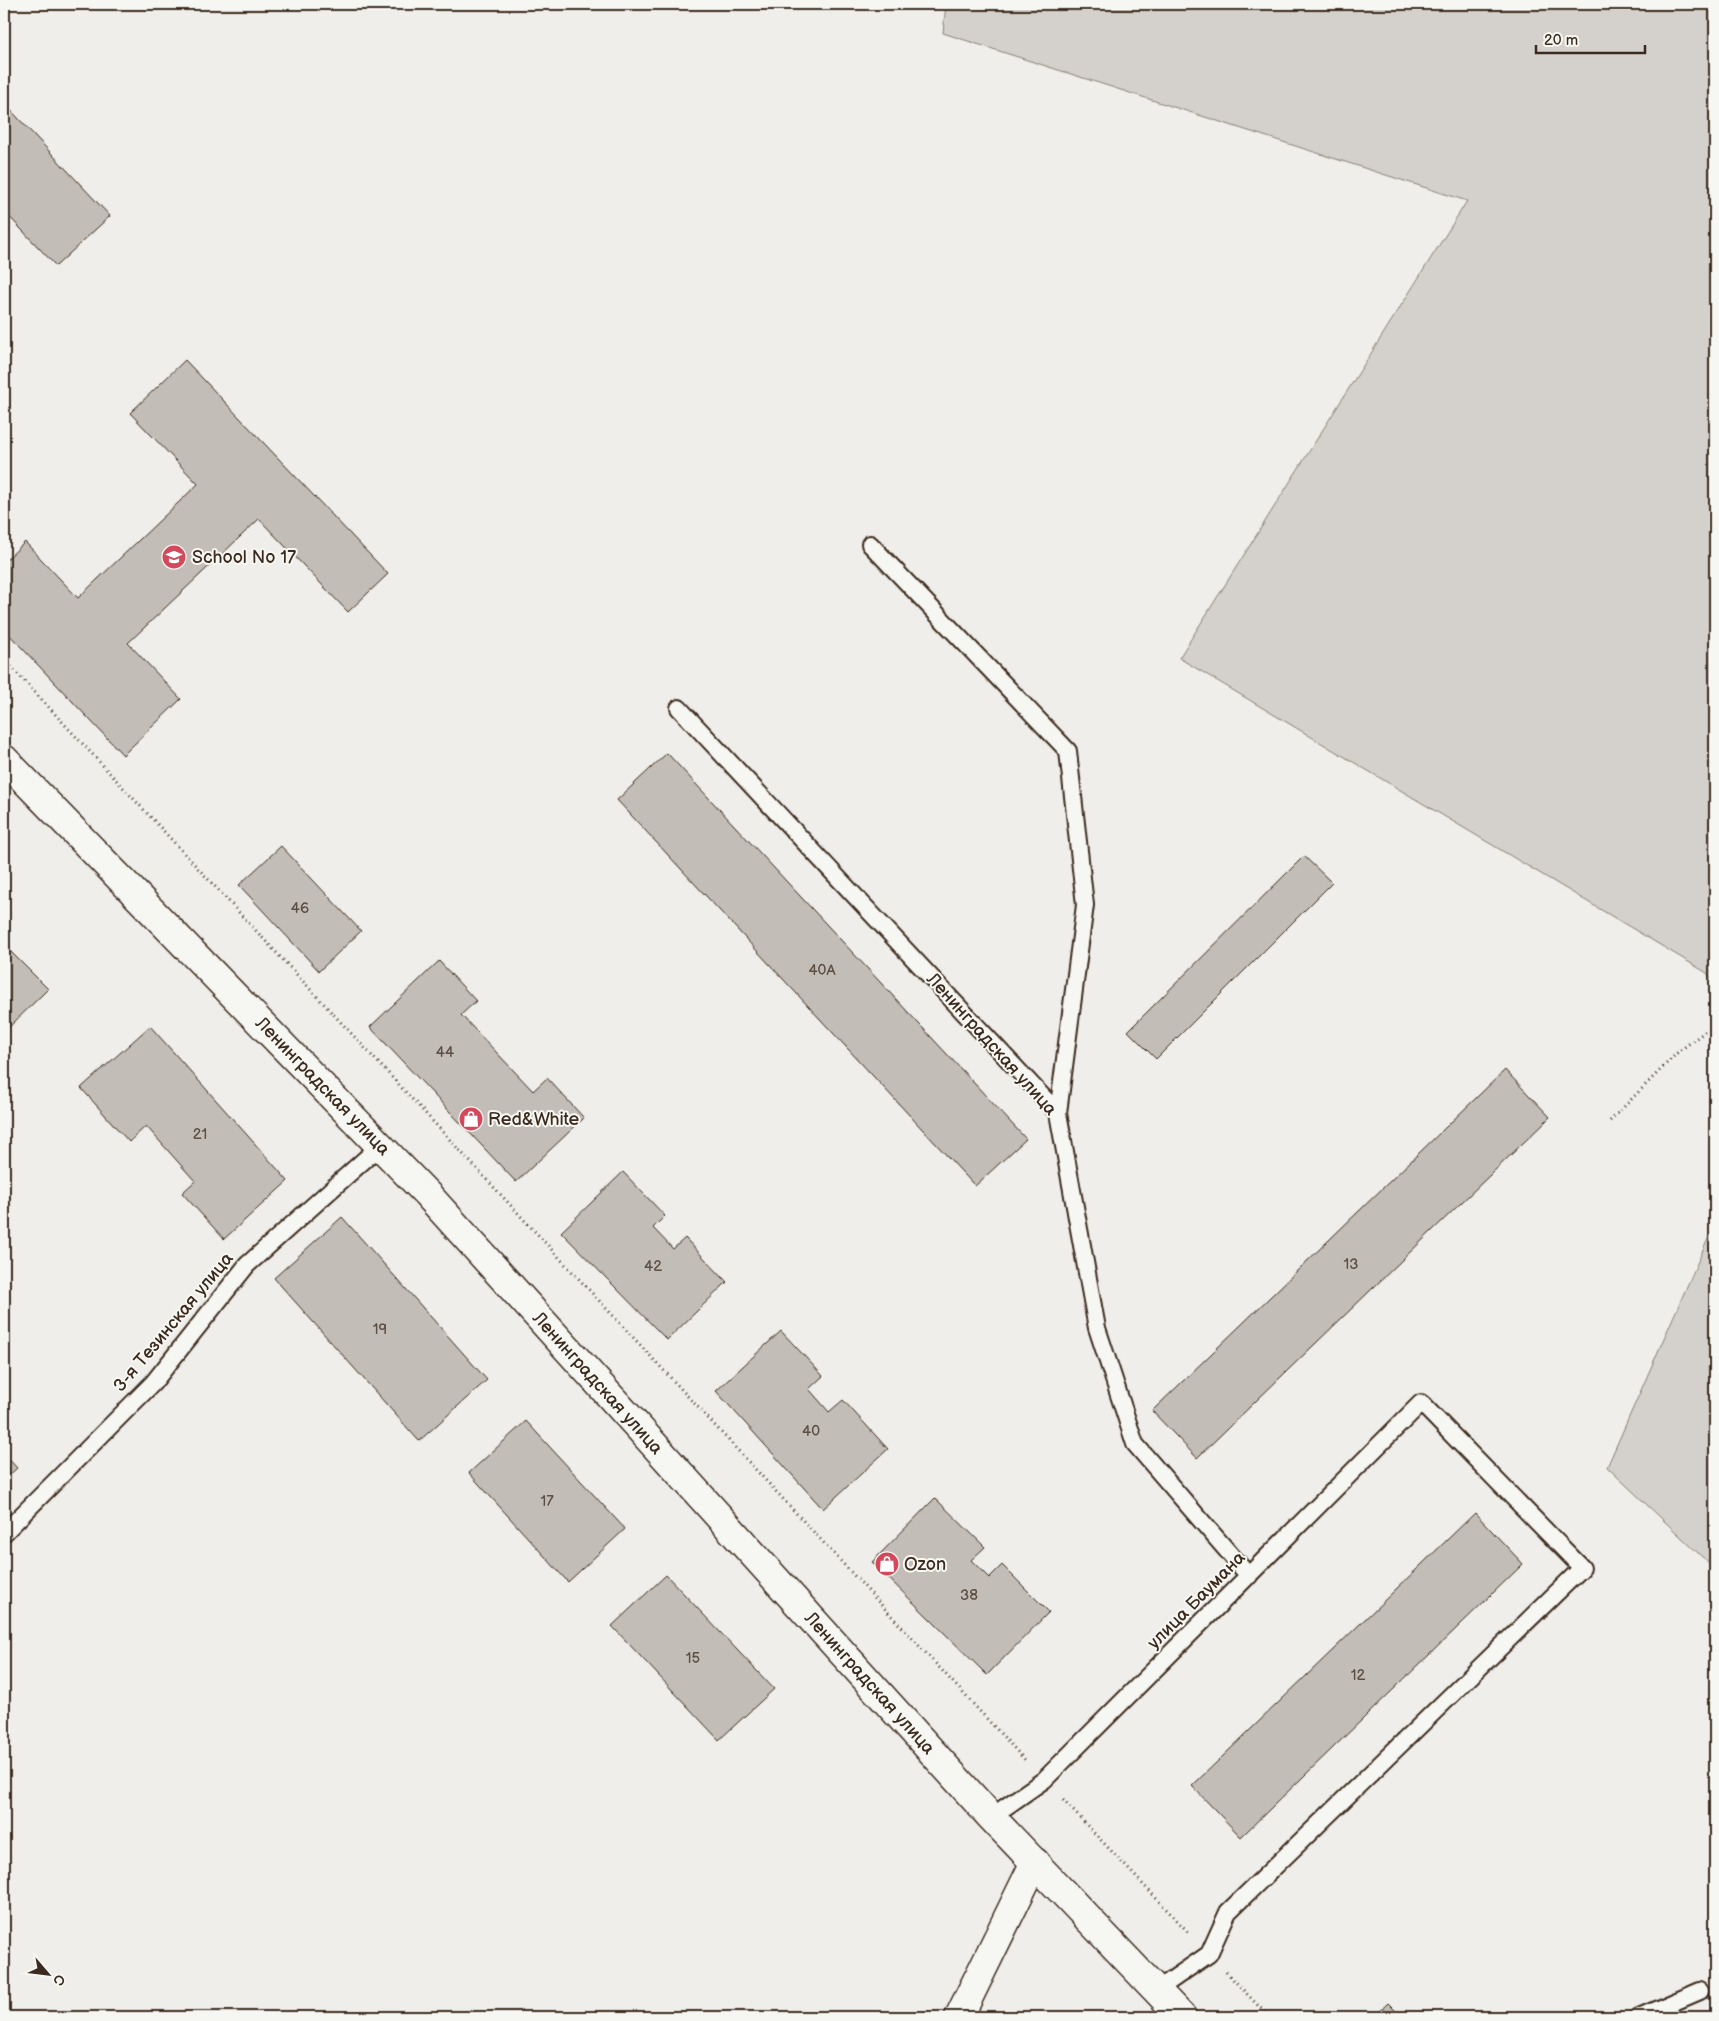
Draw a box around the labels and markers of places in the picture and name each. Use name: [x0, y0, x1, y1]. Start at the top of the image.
school or university icon: School No 17: [161, 544, 187, 570]
place label: School No 17: [192, 547, 296, 568]
shop icon: Red&White: [458, 1106, 484, 1132]
place label: Red&White: [488, 1109, 580, 1130]
shop icon: Ozon: [874, 1551, 900, 1577]
place label: Ozon: [904, 1554, 946, 1575]

